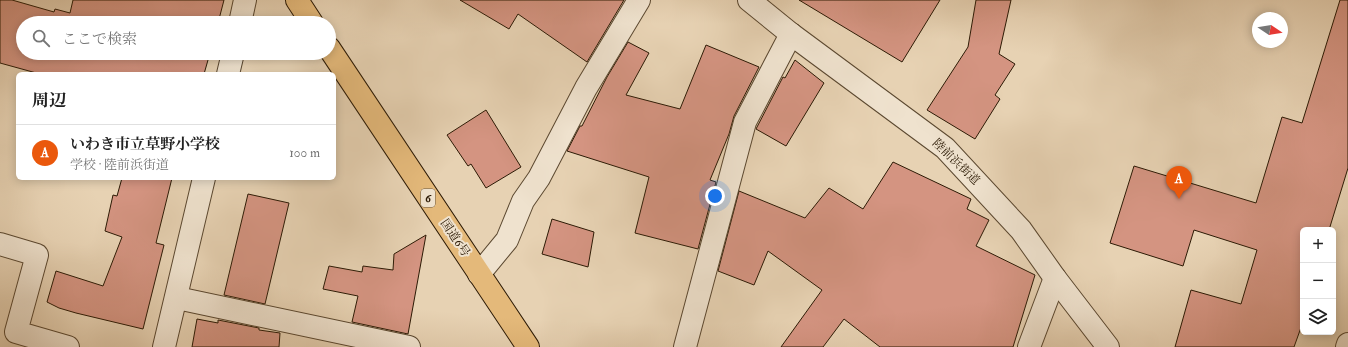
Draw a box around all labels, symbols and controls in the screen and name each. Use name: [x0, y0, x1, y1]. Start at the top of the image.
north arrow: [1252, 12, 1288, 48]
search box: [16, 16, 336, 60]
icon: search: [30, 27, 52, 49]
text: ここで検索: [62, 30, 137, 49]
text: 周辺: [32, 90, 66, 111]
text: いわき市立草野小学校: [70, 135, 220, 154]
street label: 陸前浜街道: [929, 136, 983, 188]
text: A: [41, 145, 49, 161]
text: 100 m: [289, 145, 320, 161]
text: 学校 · 陸前浜街道: [70, 157, 169, 173]
pin: A: [1166, 166, 1192, 199]
your location: [705, 186, 725, 206]
road number: 6: [421, 189, 435, 207]
street label: 国道6号: [437, 216, 473, 260]
map controls: [1300, 227, 1336, 335]
button: +: [1300, 227, 1336, 263]
button: −: [1300, 263, 1336, 299]
button: layers: [1300, 299, 1336, 335]

